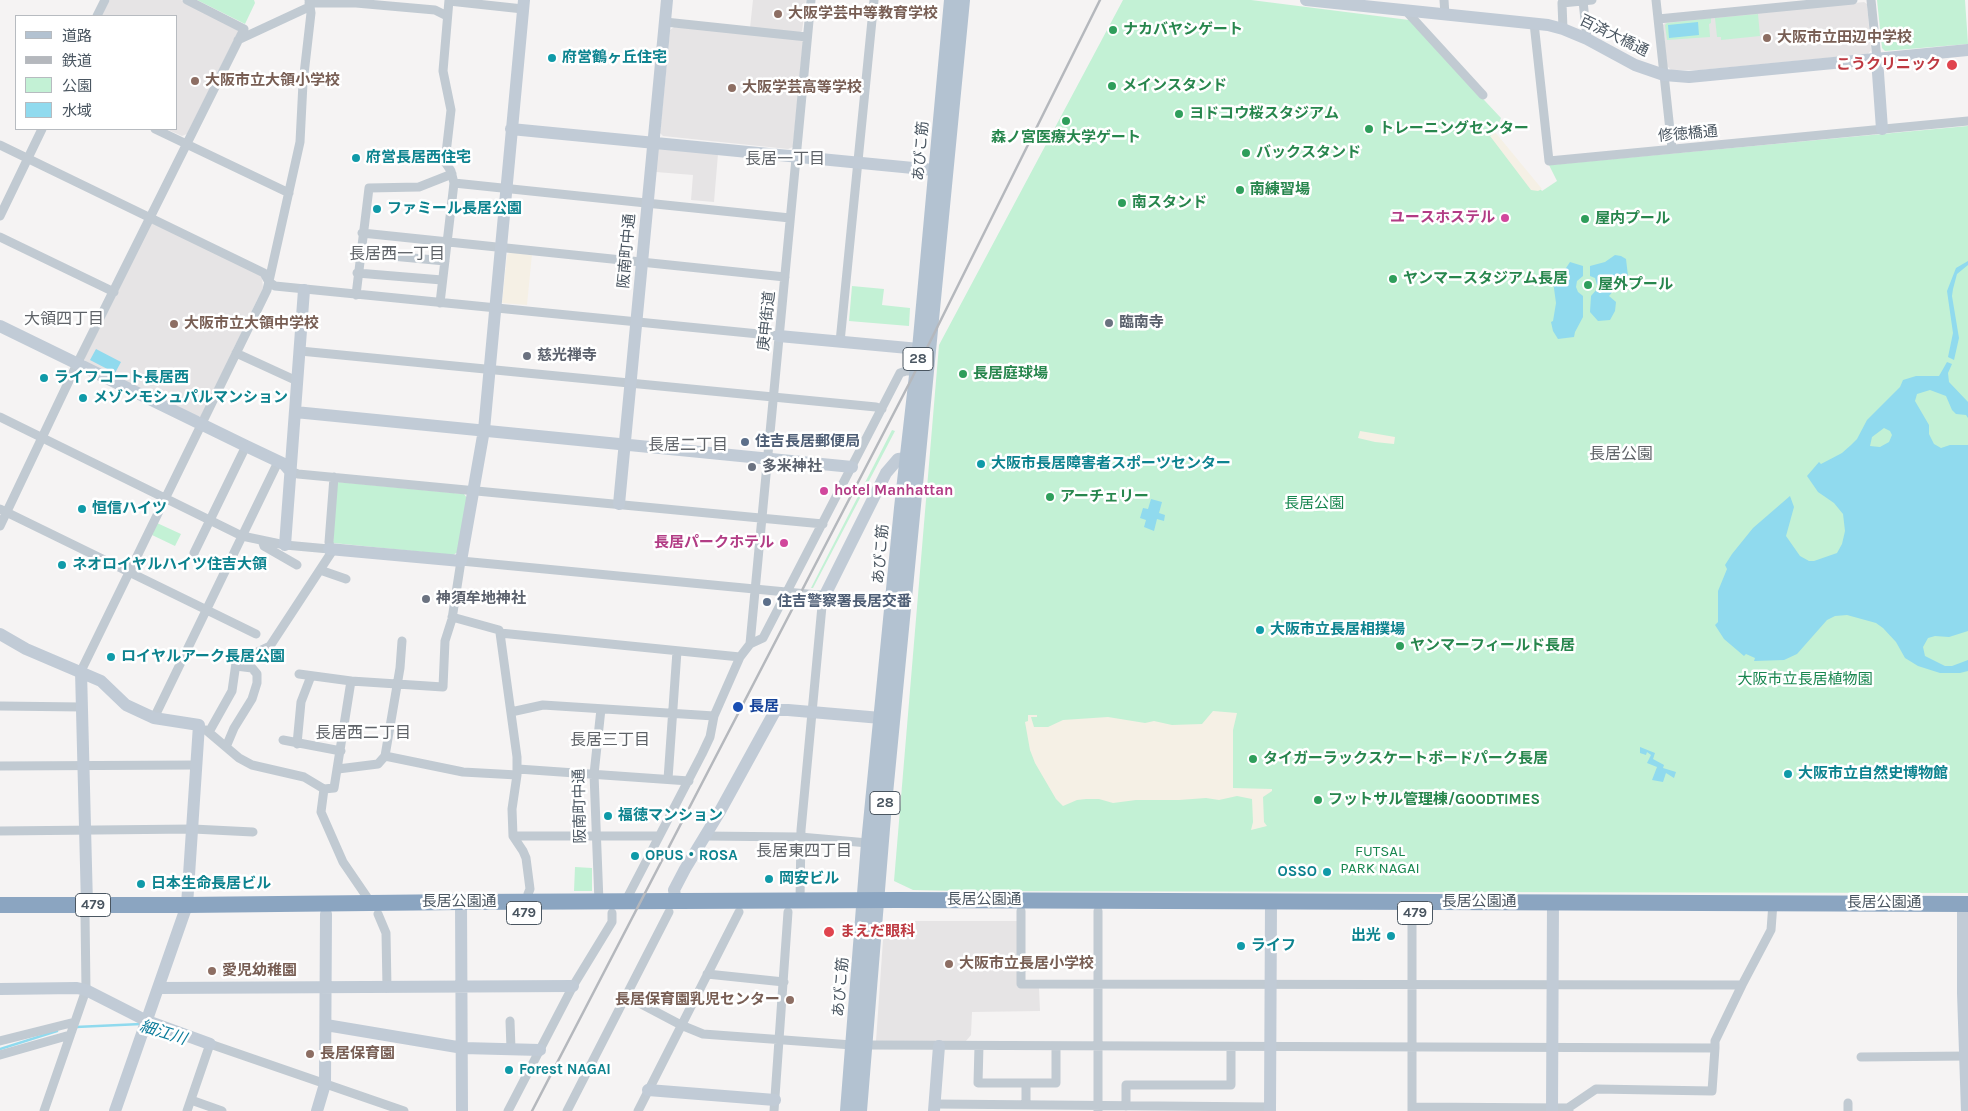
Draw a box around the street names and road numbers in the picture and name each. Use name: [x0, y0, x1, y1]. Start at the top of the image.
street label: 百済大橋通: [1576, 11, 1652, 61]
street label: あびこ筋: [909, 120, 933, 182]
street label: 修徳橋通: [1657, 122, 1719, 146]
street label: 阪南町中通: [615, 213, 639, 289]
street label: 庚申街道: [755, 290, 779, 352]
road number: 28: [903, 348, 933, 370]
street label: あびこ筋: [869, 523, 893, 585]
street label: 阪南町中通: [570, 768, 590, 844]
road number: 28: [870, 791, 900, 814]
street label: 長居公園通: [947, 891, 1021, 909]
street label: 長居公園通: [422, 893, 496, 911]
street label: 長居公園通: [1442, 893, 1516, 911]
road number: 479: [76, 894, 110, 916]
street label: 長居公園通: [1847, 894, 1921, 912]
road number: 479: [506, 901, 542, 924]
road number: 479: [1398, 901, 1432, 924]
street label: あびこ筋: [829, 956, 853, 1018]

